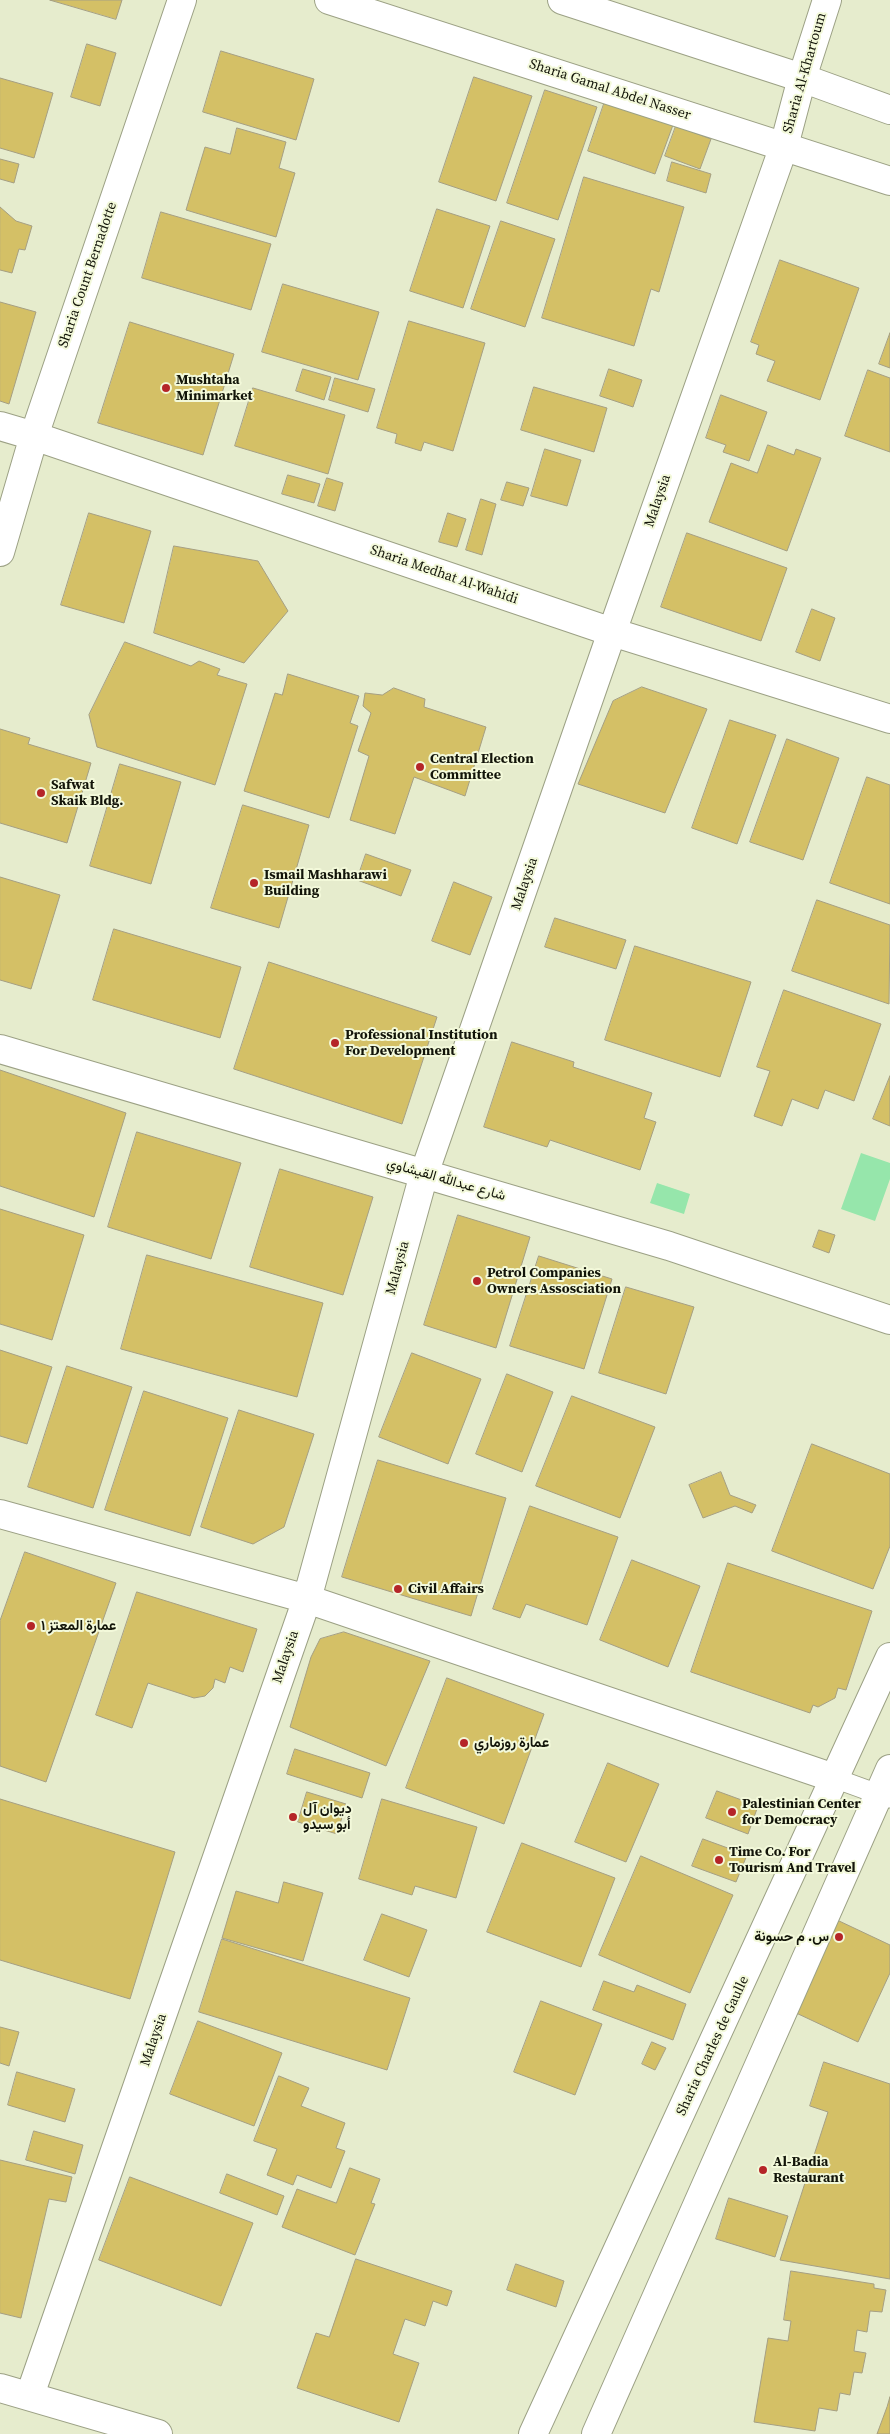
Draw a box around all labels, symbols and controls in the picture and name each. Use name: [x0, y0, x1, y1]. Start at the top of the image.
street label: Sharia Al-Khartoum: [780, 11, 830, 135]
street label: Sharia Gamal Abdel Nasser: [527, 56, 693, 124]
street label: Sharia Count Bernadotte: [55, 200, 121, 350]
place label: Mushtaha Minimarket: [176, 372, 253, 404]
marker: Mushtaha Minimarket: [160, 382, 172, 394]
street label: Malaysia: [641, 472, 675, 530]
street label: Sharia Medhat Al-Wahidi: [368, 542, 520, 608]
place label: Central Election Committee: [430, 751, 534, 784]
marker: Central Election Committee: [414, 761, 426, 773]
place label: Safwat Skaik Bldg.: [51, 777, 124, 810]
marker: Safwat Skaik Bldg.: [35, 787, 47, 799]
street label: Malaysia: [508, 855, 542, 913]
place label: Ismail Mashharawi Building: [264, 867, 387, 900]
marker: Ismail Mashharawi Building: [248, 877, 260, 889]
place label: Professional Institution For Development: [345, 1027, 498, 1060]
marker: Professional Institution For Development: [329, 1037, 341, 1049]
street label: شارع عبدالله القيشاوي: [385, 1155, 507, 1205]
street label: Malaysia: [383, 1239, 413, 1297]
place label: Petrol Companies Owners Assosciation: [487, 1265, 621, 1298]
marker: Petrol Companies Owners Assosciation: [471, 1275, 483, 1287]
place label: Civil Affairs: [408, 1581, 484, 1597]
marker: Civil Affairs: [392, 1583, 404, 1595]
place label: عمارة المعتز ١: [41, 1618, 116, 1634]
marker: عمارة المعتز ١: [25, 1620, 37, 1632]
street label: Malaysia: [269, 1628, 303, 1686]
place label: عمارة روزماري: [474, 1735, 549, 1751]
marker: عمارة روزماري: [458, 1737, 470, 1749]
place label: Palestinian Center for Democracy: [742, 1796, 861, 1828]
place label: ديوان آل أبو سيدو: [303, 1801, 352, 1834]
marker: Palestinian Center for Democracy: [726, 1806, 738, 1818]
marker: ديوان آل أبو سيدو: [287, 1811, 299, 1823]
place label: Time Co. For Tourism And Travel: [729, 1844, 856, 1876]
marker: Time Co. For Tourism And Travel: [713, 1854, 725, 1866]
place label: س. م حسونة: [754, 1929, 829, 1945]
marker: س. م حسونة: [833, 1931, 845, 1943]
street label: Sharia Charles de Gaulle: [673, 1973, 753, 2119]
street label: Malaysia: [137, 2011, 171, 2069]
place label: Al-Badia Restaurant: [773, 2154, 844, 2186]
marker: Al-Badia Restaurant: [757, 2164, 769, 2176]

